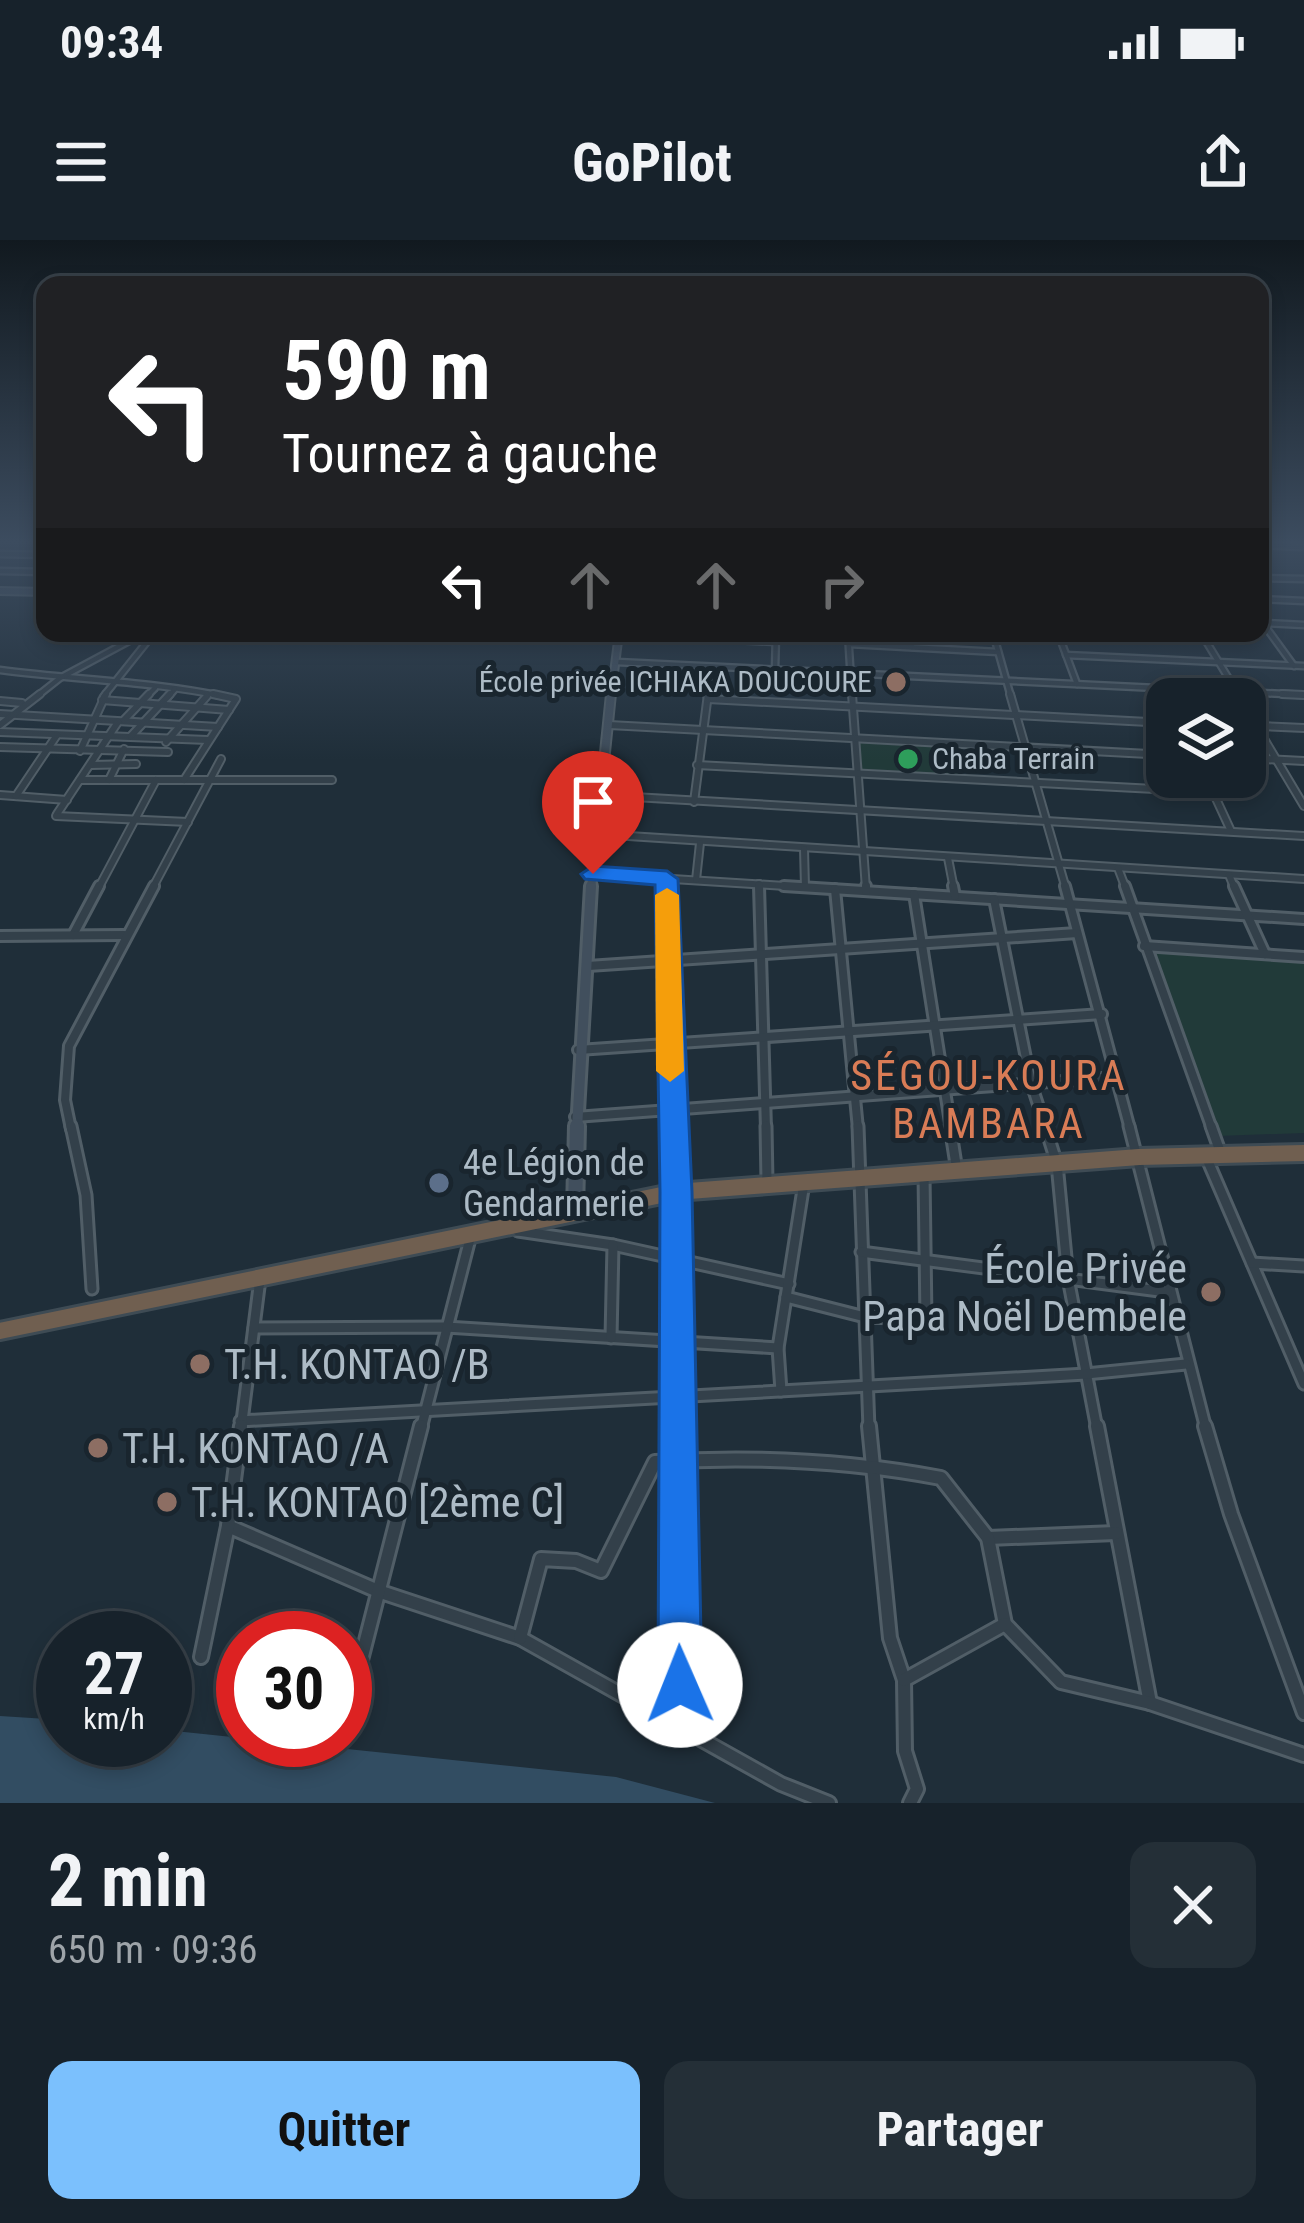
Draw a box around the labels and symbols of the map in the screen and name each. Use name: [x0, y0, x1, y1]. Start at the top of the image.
place label: École privée ICHIAKA DOUCOURE: [479, 664, 872, 699]
marker: École privée ICHIAKA DOUCOURE: [883, 669, 909, 695]
place label: Chaba Terrain: [932, 741, 1095, 776]
marker: Chaba Terrain: [895, 746, 921, 772]
pin: [542, 751, 644, 874]
district label: SÉGOU-KOURA BAMBARA: [850, 1051, 1128, 1148]
place label: 4e Légion de Gendarmerie: [463, 1142, 645, 1225]
marker: 4e Légion de Gendarmerie: [426, 1170, 452, 1196]
place label: École Privée Papa Noël Dembele: [862, 1244, 1187, 1341]
marker: École Privée Papa Noël Dembele: [1198, 1279, 1224, 1305]
place label: T.H. KONTAO /B: [224, 1340, 490, 1389]
marker: T.H. KONTAO /B: [187, 1351, 213, 1377]
place label: T.H. KONTAO /A: [122, 1424, 389, 1473]
marker: T.H. KONTAO /A: [85, 1435, 111, 1461]
place label: T.H. KONTAO [2ème C]: [191, 1478, 564, 1527]
marker: T.H. KONTAO [2ème C]: [154, 1489, 180, 1515]
speed limit sign: 30: [216, 1611, 372, 1767]
position arrow: [617, 1622, 743, 1748]

